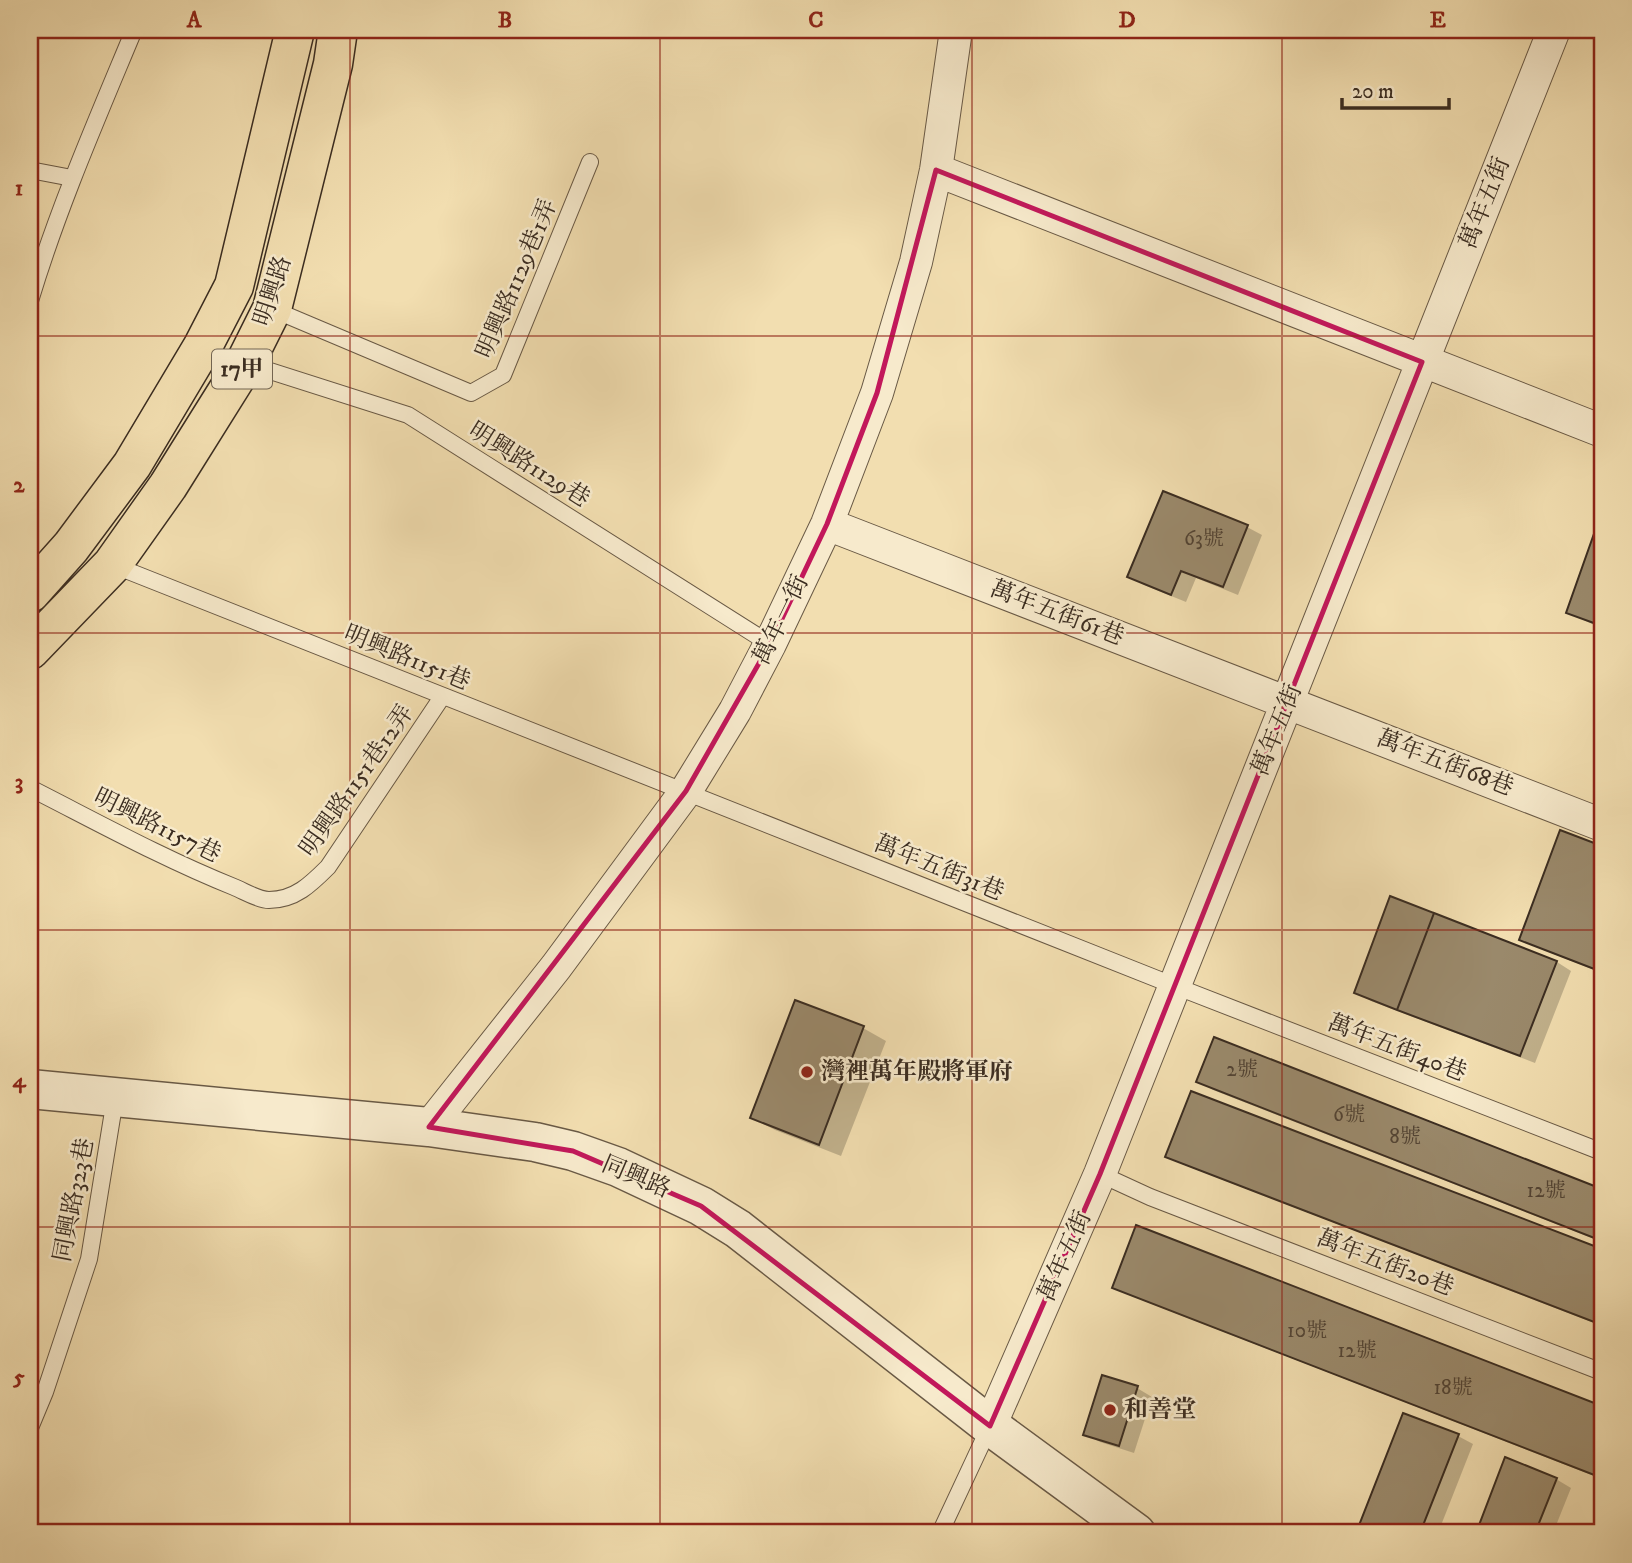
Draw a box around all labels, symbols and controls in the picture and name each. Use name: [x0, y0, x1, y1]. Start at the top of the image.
text: A: [186, 6, 203, 35]
text: B: [498, 6, 512, 35]
text: C: [808, 6, 824, 35]
text: D: [1118, 6, 1136, 35]
text: E: [1430, 6, 1446, 35]
scale bar: [1342, 66, 1448, 110]
text: 20 m: [1352, 79, 1394, 105]
street label: 萬年五街: [1453, 153, 1517, 253]
text: 1: [15, 174, 23, 203]
street label: 明興路1129巷1弄: [470, 195, 564, 363]
street label: 明興路: [248, 252, 298, 330]
road number: 17甲: [212, 350, 272, 388]
street label: 明興路1129巷: [463, 416, 595, 514]
text: 2: [13, 471, 25, 500]
house number: 63號: [1184, 526, 1224, 552]
street label: 萬年一街: [746, 570, 816, 670]
street label: 萬年五街61巷: [986, 574, 1128, 652]
street label: 明興路1151巷: [339, 619, 475, 697]
street label: 萬年五街: [1245, 680, 1309, 780]
street label: 明興路1151巷12弄: [293, 699, 421, 863]
street label: 萬年五街68巷: [1372, 723, 1518, 803]
text: 3: [15, 768, 23, 797]
street label: 明興路1157巷: [88, 782, 226, 870]
street label: 萬年五街31巷: [870, 828, 1008, 908]
street label: 萬年五街40巷: [1323, 1008, 1471, 1088]
place label: 灣裡萬年殿將軍府: [821, 1057, 1013, 1087]
house number: 2號: [1226, 1057, 1258, 1083]
marker: 灣裡萬年殿將軍府: [799, 1064, 815, 1080]
text: 4: [12, 1066, 27, 1095]
house number: 6號: [1333, 1102, 1365, 1128]
house number: 8號: [1389, 1124, 1421, 1150]
street label: 同興路323巷: [47, 1135, 101, 1265]
street label: 同興路: [597, 1149, 675, 1205]
house number: 12號: [1526, 1178, 1566, 1204]
street label: 萬年五街: [1032, 1206, 1098, 1306]
street label: 萬年五街20巷: [1312, 1223, 1458, 1303]
house number: 10號: [1287, 1318, 1327, 1344]
house number: 12號: [1337, 1338, 1377, 1364]
text: 5: [12, 1363, 25, 1392]
house number: 18號: [1433, 1375, 1473, 1401]
place label: 和善堂: [1124, 1395, 1196, 1425]
marker: 和善堂: [1102, 1402, 1118, 1418]

